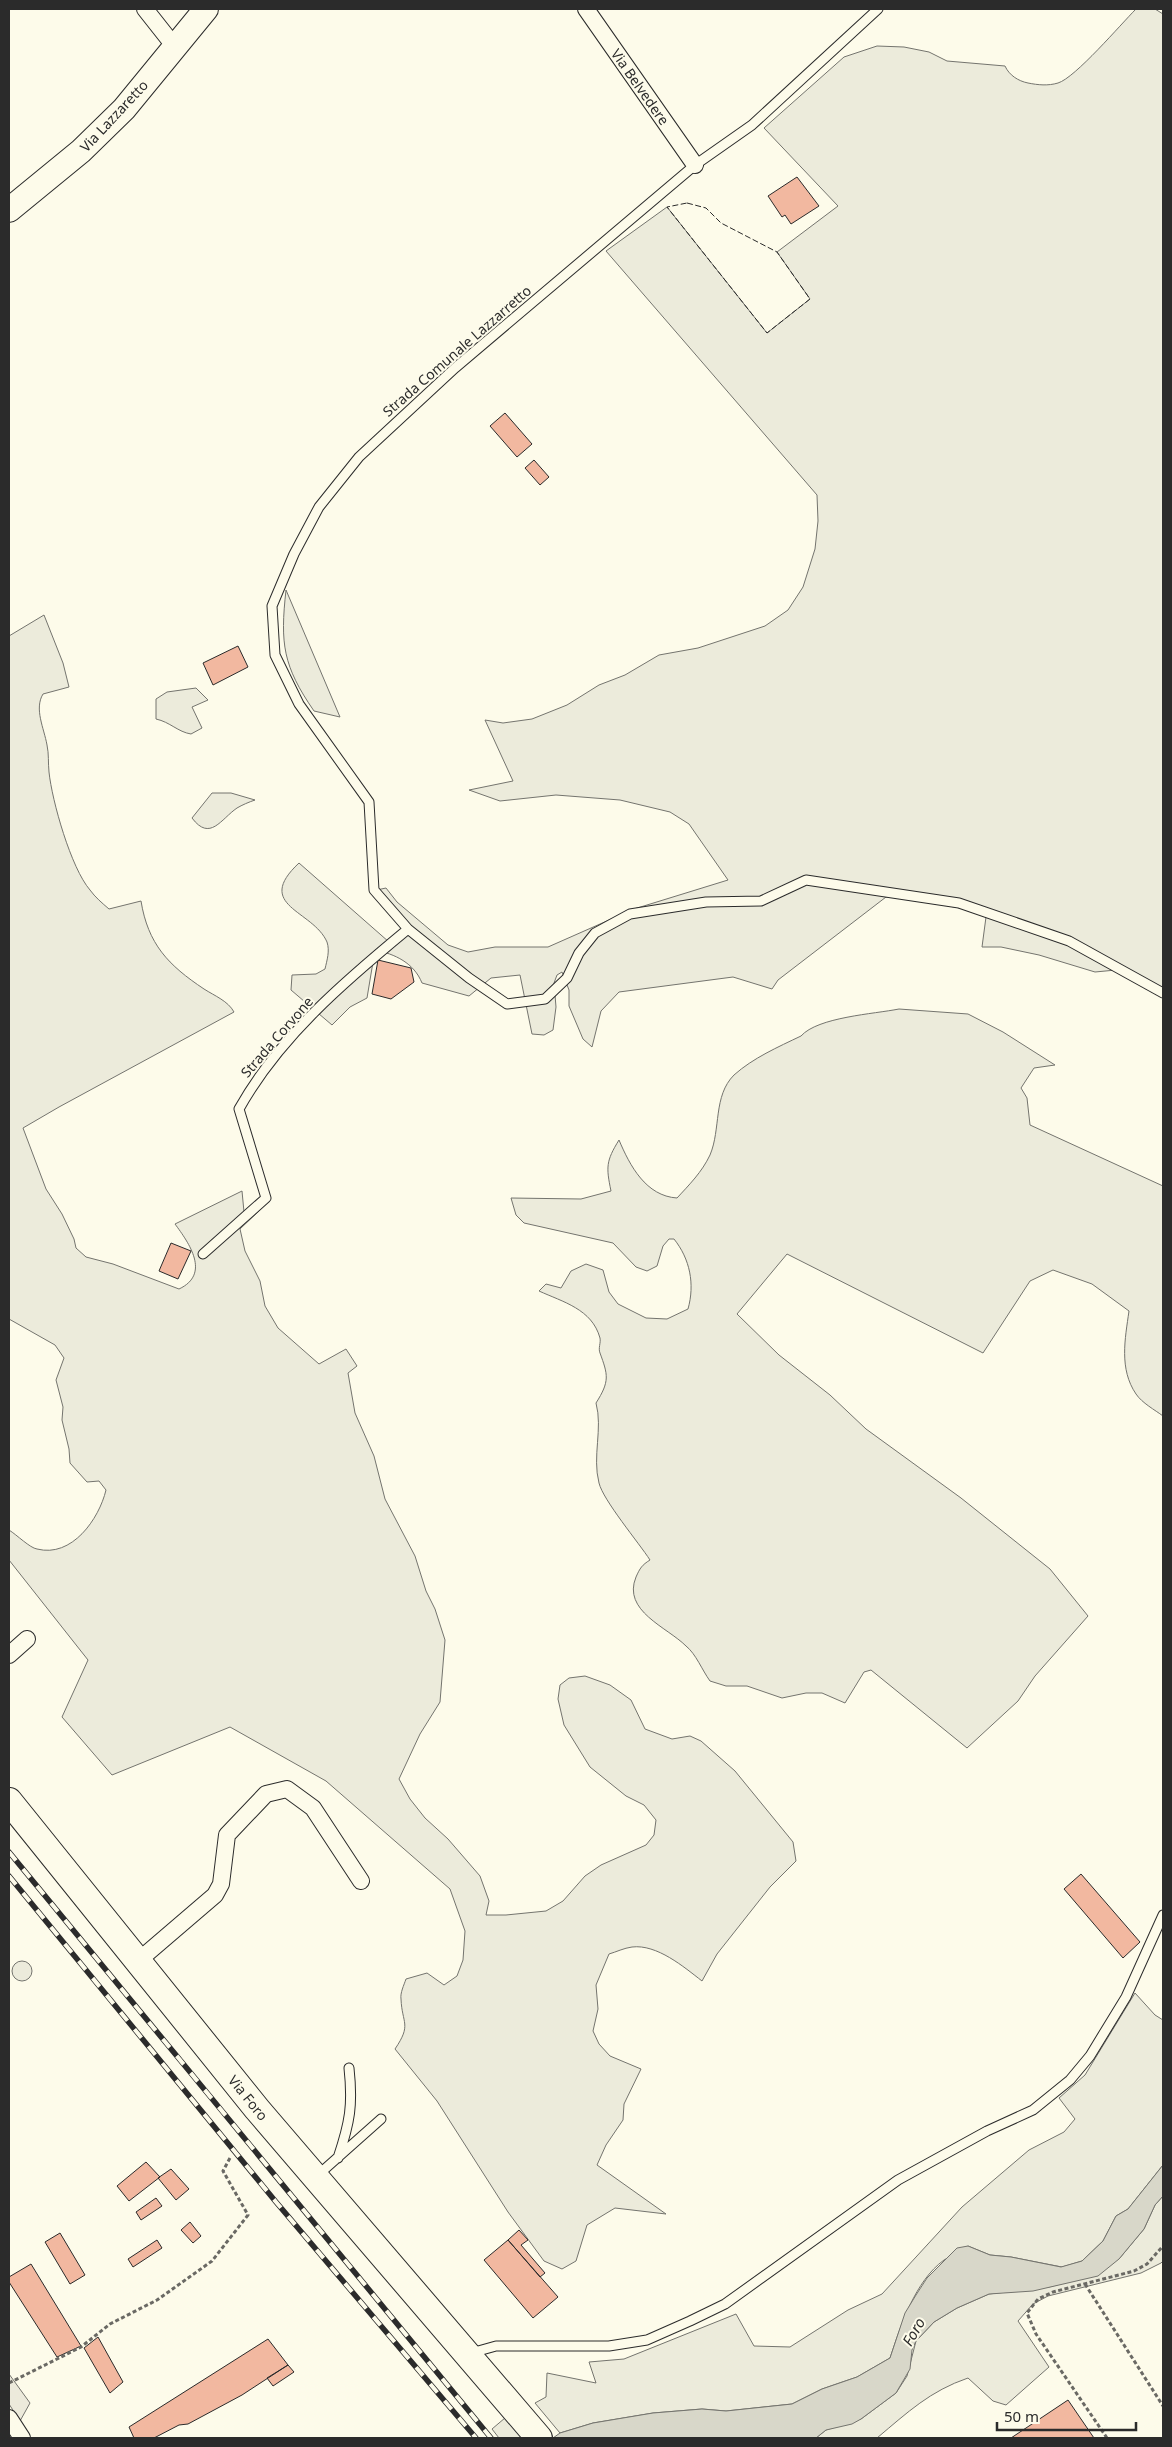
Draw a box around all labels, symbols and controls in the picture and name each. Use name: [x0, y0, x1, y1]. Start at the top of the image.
street label: Via Belvedere: [607, 45, 674, 129]
street label: Via Lazzaretto: [75, 76, 152, 156]
street label: Strada Comunale Lazzarretto: [378, 281, 535, 420]
street label: Strada Corvone: [236, 992, 317, 1081]
street label: Via Foro: [224, 2071, 273, 2124]
water label: Foro: [897, 2314, 929, 2349]
scale bar: [997, 2400, 1136, 2432]
text: 50 m: [1004, 2406, 1039, 2426]

